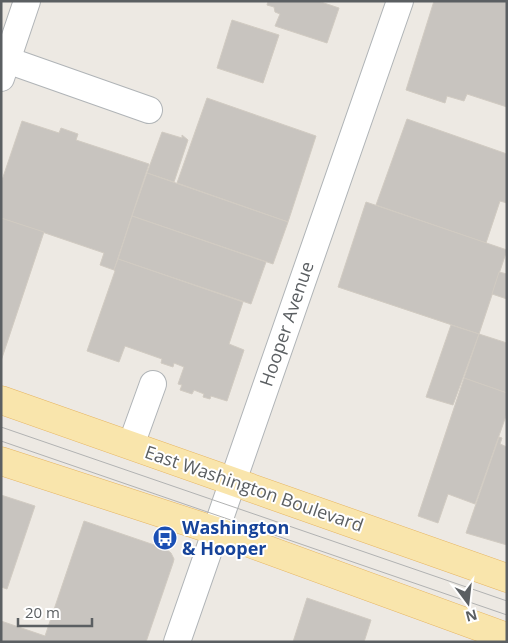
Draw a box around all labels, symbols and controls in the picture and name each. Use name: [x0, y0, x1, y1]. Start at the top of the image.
street label: Hooper Avenue: [253, 258, 319, 389]
street label: East Washington Boulevard: [142, 439, 367, 537]
place label: Washington & Hooper: [182, 515, 289, 560]
bus stop icon: Washington & Hooper: [152, 525, 178, 551]
north arrow: [443, 578, 493, 628]
scale bar: [18, 596, 91, 628]
text: 20 m: [25, 602, 60, 622]
text: N: [464, 605, 479, 627]

